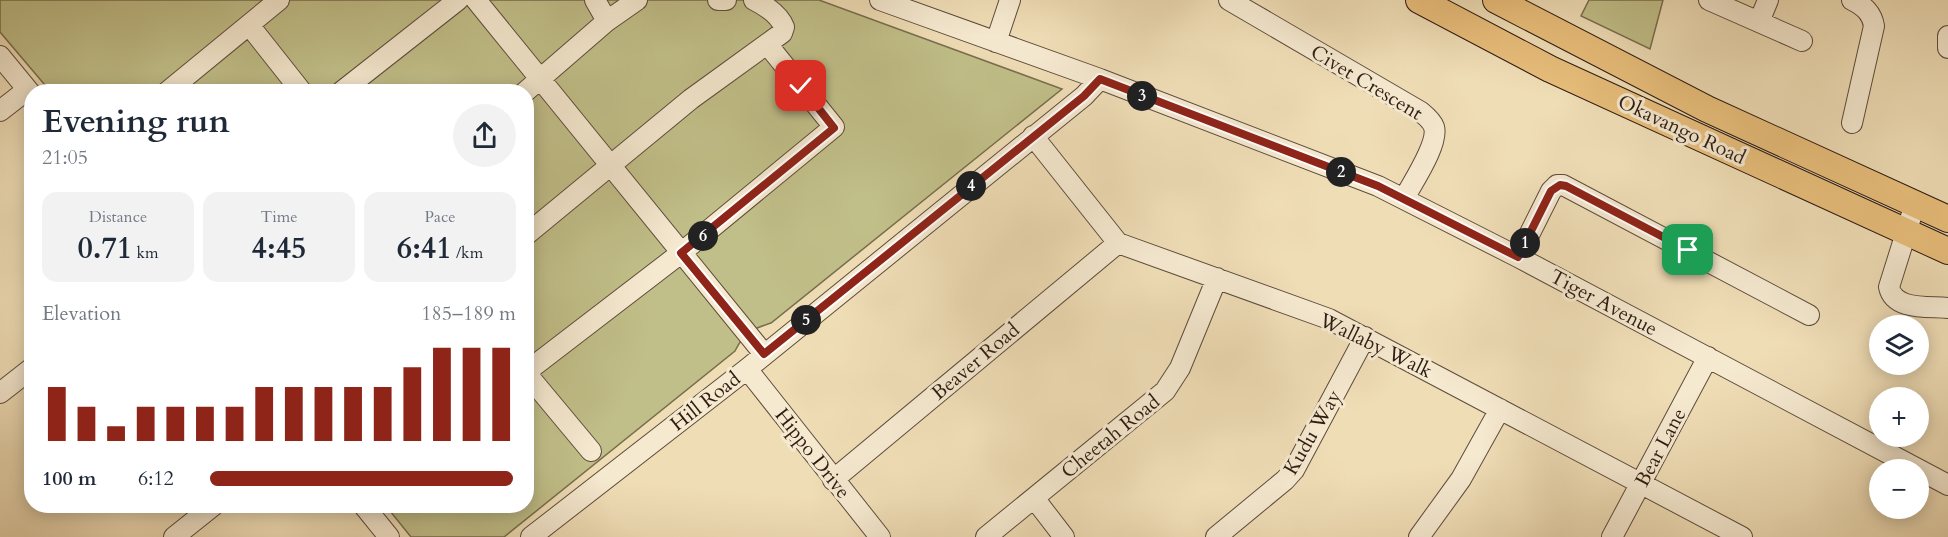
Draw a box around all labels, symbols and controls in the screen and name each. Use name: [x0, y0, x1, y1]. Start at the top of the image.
street label: Civet Crescent: [1306, 38, 1428, 127]
pin: [775, 60, 826, 111]
icon: check: [784, 69, 817, 102]
pin: 3: [1127, 81, 1157, 111]
text: 3: [1138, 85, 1146, 107]
street label: Okavango Road: [1613, 88, 1750, 171]
text: Evening run: [42, 99, 230, 144]
button: share: [453, 104, 516, 167]
text: 21:05: [42, 144, 88, 171]
pin: 2: [1326, 157, 1356, 187]
text: 2: [1337, 161, 1345, 183]
pin: 4: [956, 171, 986, 201]
text: 4: [967, 175, 975, 197]
text: Distance: [89, 206, 147, 228]
text: Time: [260, 206, 298, 228]
text: Pace: [425, 206, 455, 228]
pin: 6: [688, 221, 718, 251]
pin: [1662, 224, 1713, 275]
text: 6: [699, 225, 707, 247]
text: 0.71: [77, 228, 132, 269]
text: 4:45: [252, 228, 306, 269]
text: 6:41: [397, 228, 452, 269]
pin: 1: [1510, 228, 1540, 258]
text: 1: [1521, 232, 1529, 254]
icon: arrive: [1671, 233, 1704, 266]
text: km: [132, 242, 159, 264]
text: /km: [452, 242, 483, 264]
street label: Tiger Avenue: [1545, 263, 1662, 342]
text: Elevation: [42, 300, 121, 327]
text: 185–189 m: [421, 300, 516, 327]
pin: 5: [791, 305, 821, 335]
street label: Wallaby Walk: [1314, 306, 1437, 385]
text: 5: [802, 309, 810, 331]
map controls: [1869, 315, 1929, 519]
button: layers: [1869, 315, 1929, 375]
street label: Beaver Road: [926, 316, 1025, 406]
street label: Hill Road: [665, 365, 746, 437]
street label: Kudu Way: [1277, 384, 1348, 480]
button: +: [1869, 387, 1929, 447]
street label: Cheetah Road: [1055, 388, 1166, 485]
street label: Hippo Drive: [769, 402, 857, 504]
street label: Bear Lane: [1629, 403, 1692, 491]
button: −: [1869, 459, 1929, 519]
text: 100 m: [42, 465, 97, 492]
text: 6:12: [138, 465, 174, 492]

